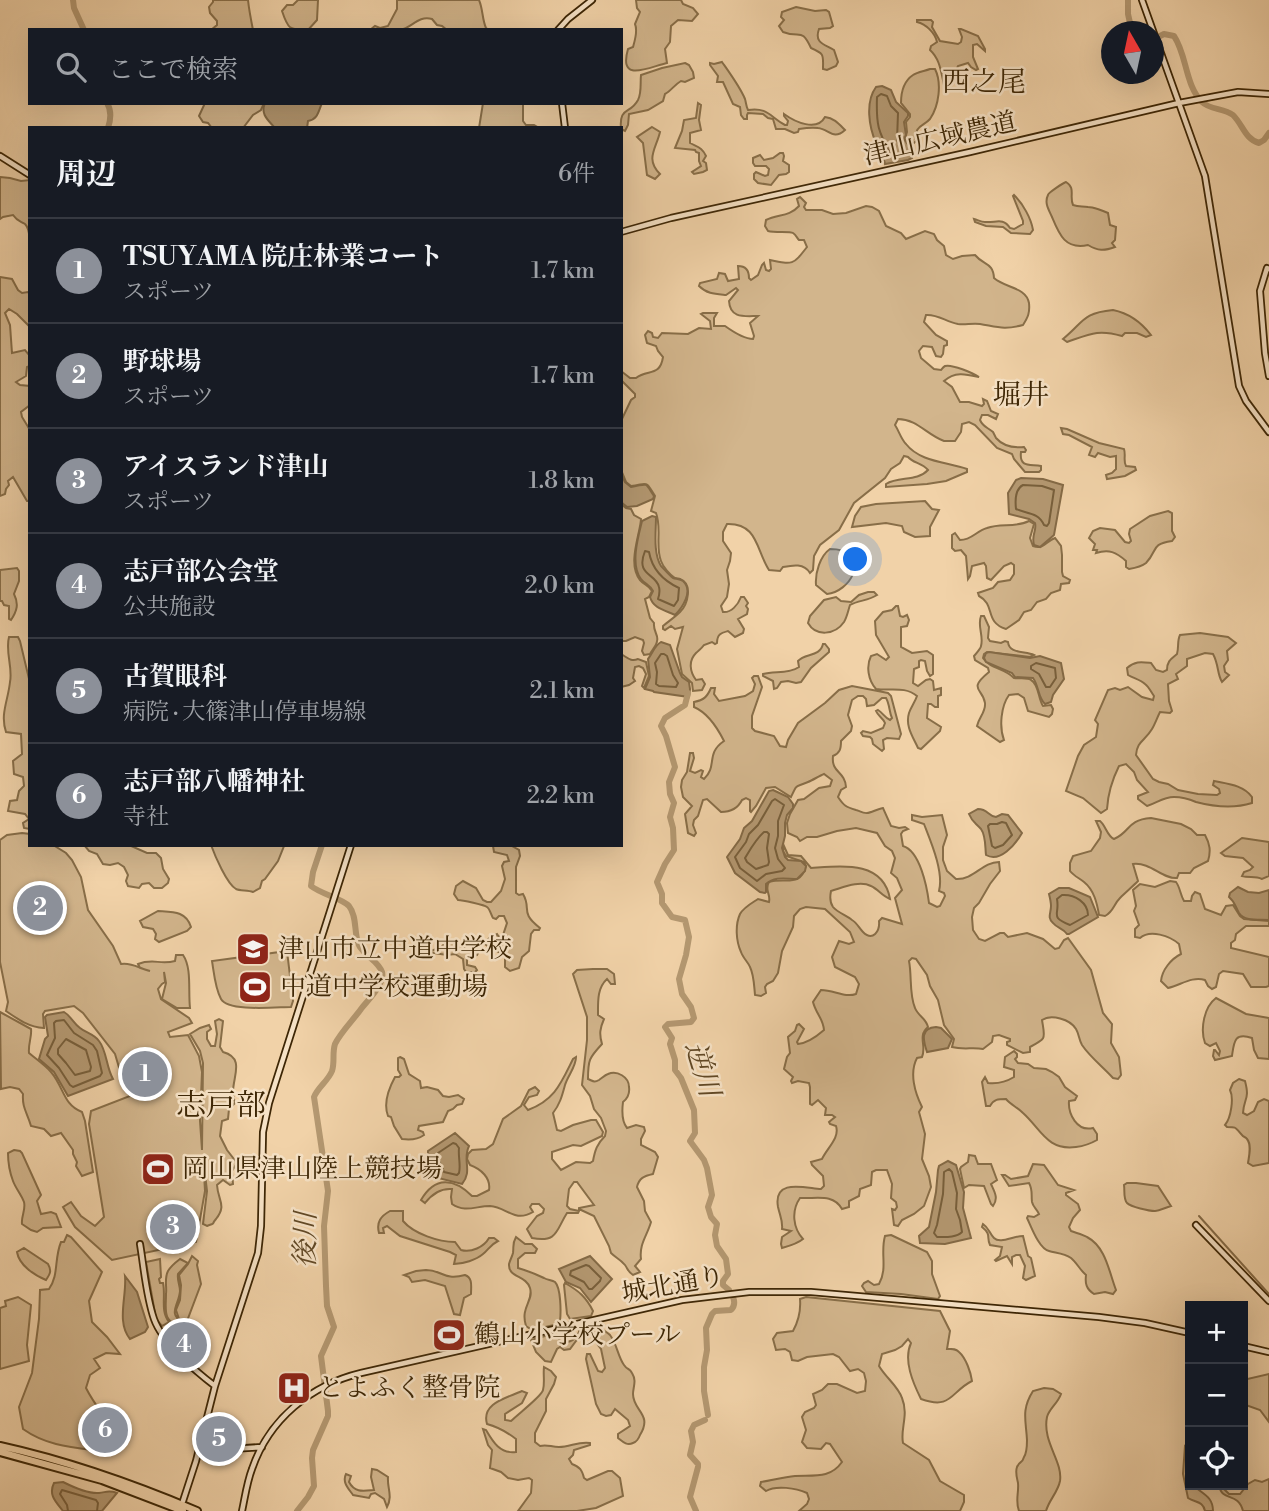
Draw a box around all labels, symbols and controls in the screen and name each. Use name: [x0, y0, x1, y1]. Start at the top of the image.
north arrow: [1101, 21, 1164, 84]
search box: [28, 28, 623, 105]
icon: search: [52, 48, 90, 86]
text: ここで検索: [108, 54, 238, 86]
district label: 西之尾: [942, 65, 1026, 100]
street label: 津山広域農道: [860, 106, 1020, 172]
text: 周辺: [56, 156, 116, 194]
text: 6件: [558, 160, 595, 188]
text: TSUYAMA 院庄林業コート: [123, 241, 443, 273]
text: 1: [73, 257, 85, 285]
text: 1.7 km: [531, 257, 595, 285]
text: スポーツ: [123, 278, 214, 306]
text: 野球場: [123, 346, 201, 378]
text: 2: [72, 362, 86, 390]
text: 1.7 km: [531, 362, 595, 390]
district label: 堀井: [993, 378, 1049, 413]
text: スポーツ: [123, 383, 214, 411]
text: アイスランド津山: [123, 451, 328, 483]
text: 3: [72, 467, 86, 495]
text: 1.8 km: [529, 467, 595, 495]
text: スポーツ: [123, 488, 214, 516]
your location: [838, 542, 872, 576]
text: 志戸部公会堂: [123, 556, 279, 588]
text: 4: [71, 572, 87, 600]
text: 2.0 km: [525, 572, 595, 600]
text: 公共施設: [123, 593, 215, 621]
text: 古賀眼科: [123, 661, 227, 693]
text: 5: [72, 677, 86, 705]
text: 2.1 km: [530, 677, 595, 705]
text: 病院 · 大篠津山停車場線: [123, 698, 366, 726]
text: 志戸部八幡神社: [123, 766, 305, 798]
text: 6: [72, 782, 86, 810]
text: 2.2 km: [527, 782, 595, 810]
text: 寺社: [123, 803, 169, 831]
pin: 2: [17, 882, 63, 934]
school or university icon: 津山市立中道中学校: [234, 930, 272, 968]
place label: 津山市立中道中学校: [278, 933, 512, 965]
sports icon: 中道中学校運動場: [236, 968, 274, 1006]
place label: 中道中学校運動場: [280, 971, 488, 1003]
water label: 逆川: [677, 1037, 728, 1104]
pin: 1: [122, 1048, 168, 1100]
district label: 志戸部: [176, 1087, 266, 1125]
sports icon: 岡山県津山陸上競技場: [139, 1150, 177, 1188]
place label: 岡山県津山陸上競技場: [182, 1153, 442, 1185]
pin: 3: [150, 1201, 196, 1253]
water label: 後川: [288, 1209, 324, 1268]
street label: 城北通り: [619, 1260, 727, 1310]
map controls: [1185, 1301, 1248, 1490]
button: +: [1185, 1301, 1248, 1364]
sports icon: 鶴山小学校プール: [430, 1316, 468, 1354]
pin: 4: [161, 1319, 207, 1371]
place label: 鶴山小学校プール: [474, 1319, 681, 1351]
button: −: [1185, 1364, 1248, 1427]
hospital icon: とよふく整骨院: [275, 1369, 313, 1407]
place label: とよふく整骨院: [318, 1372, 500, 1404]
pin: 6: [82, 1404, 128, 1456]
pin: 5: [196, 1413, 242, 1465]
button: locate: [1185, 1427, 1248, 1490]

